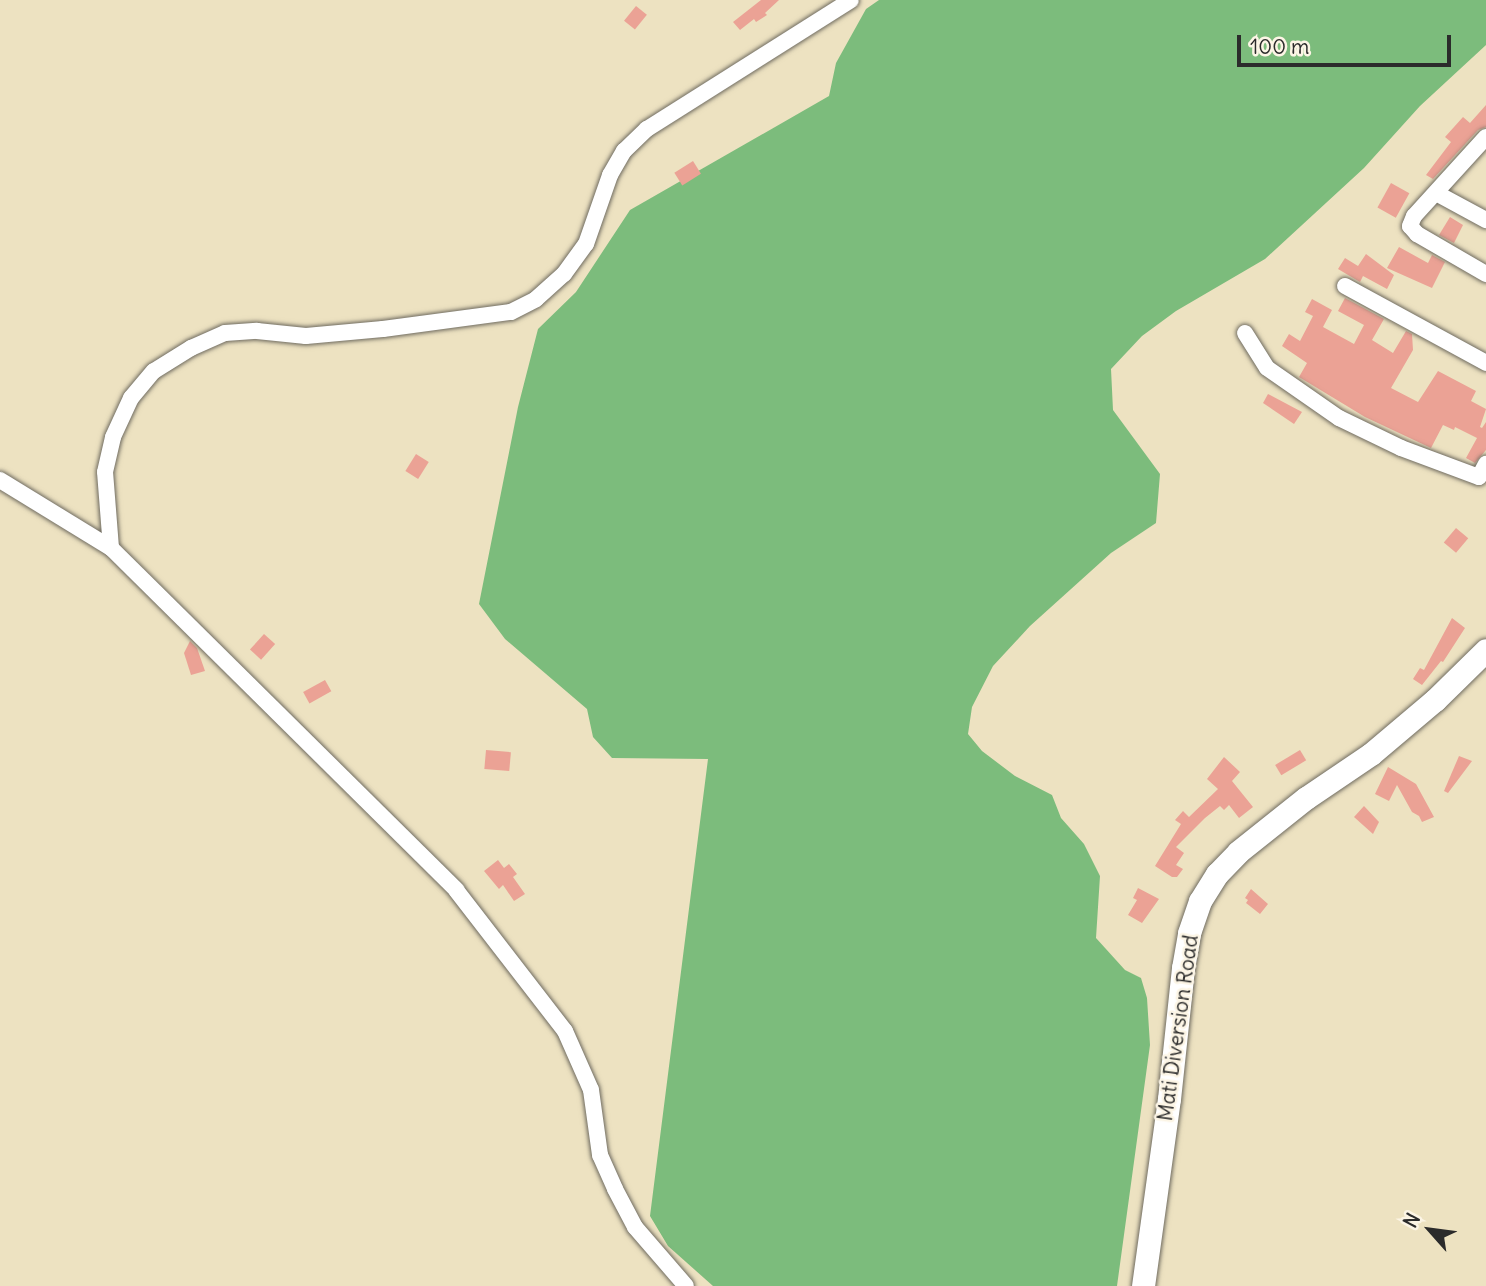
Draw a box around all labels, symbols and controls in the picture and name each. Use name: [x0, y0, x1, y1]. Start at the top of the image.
scale bar: [1241, 21, 1454, 65]
text: 100 m: [1250, 33, 1309, 60]
street label: Mati Diversion Road: [1152, 933, 1204, 1123]
north arrow: [1395, 1195, 1465, 1265]
text: N: [1398, 1209, 1425, 1232]

